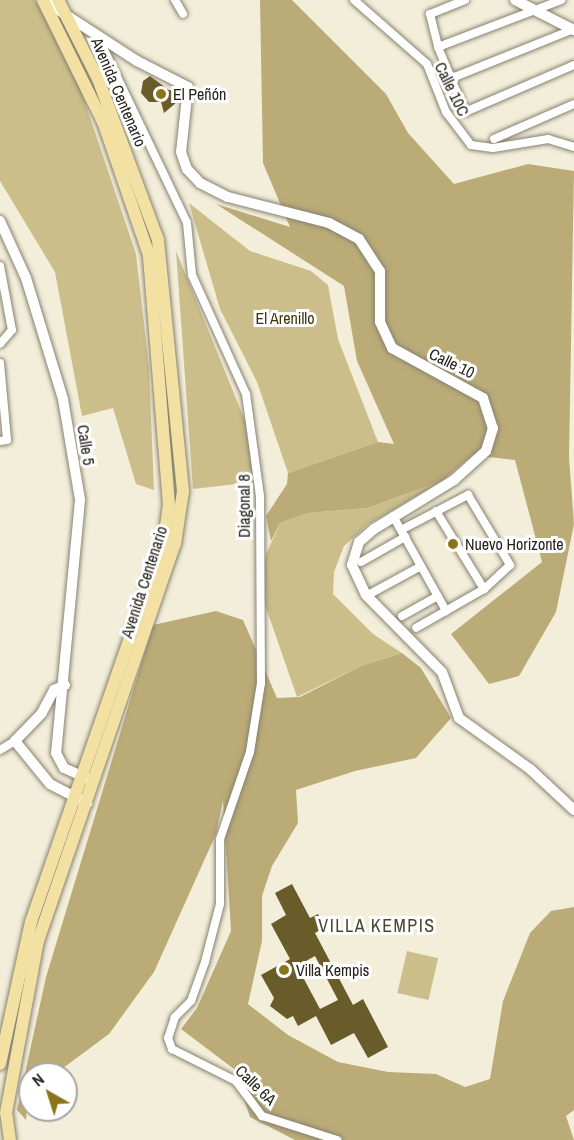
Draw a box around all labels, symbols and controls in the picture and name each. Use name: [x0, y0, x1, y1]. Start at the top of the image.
street label: Avenida Centenario: [87, 35, 151, 149]
street label: Calle 10C: [431, 59, 473, 119]
place label: El Peñón: [173, 84, 226, 104]
marker: El Peñón: [154, 87, 168, 101]
park label: El Arenillo: [255, 308, 315, 328]
street label: Calle 10: [426, 344, 478, 382]
street label: Calle 5: [73, 423, 99, 467]
street label: Diagonal 8: [234, 474, 254, 538]
street label: Avenida Centenario: [117, 524, 171, 640]
place label: Nuevo Horizonte: [465, 534, 563, 554]
marker: Nuevo Horizonte: [446, 537, 460, 551]
district label: VILLA KEMPIS: [318, 915, 436, 937]
place label: Villa Kempis: [296, 960, 369, 980]
marker: Villa Kempis: [277, 963, 291, 977]
street label: Calle 6A: [231, 1061, 281, 1109]
north arrow: [18, 1062, 78, 1122]
text: N: [27, 1068, 49, 1091]

